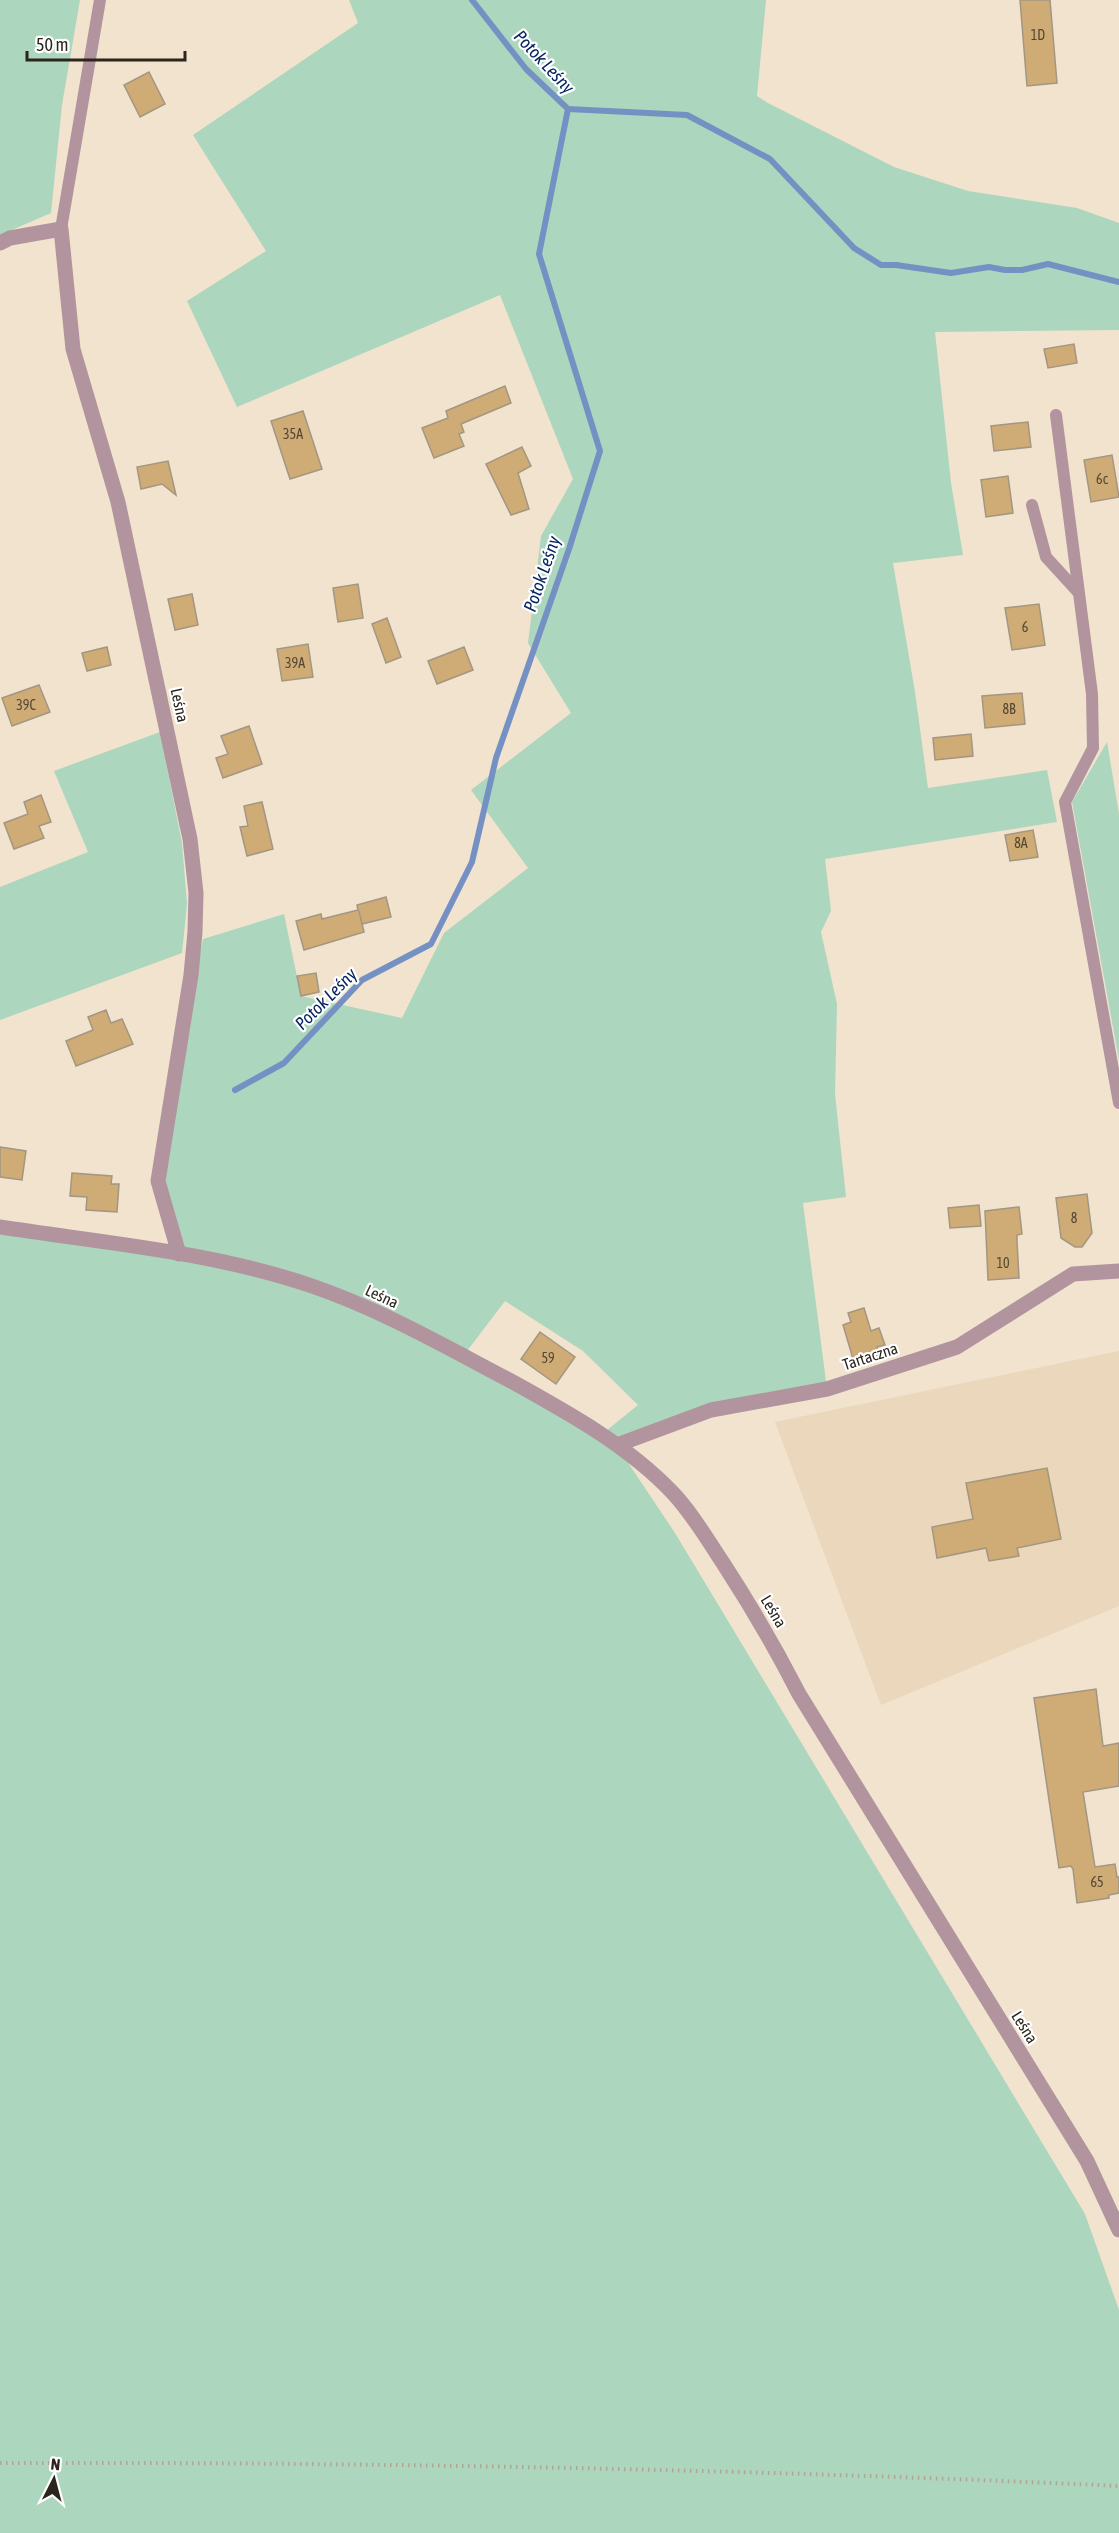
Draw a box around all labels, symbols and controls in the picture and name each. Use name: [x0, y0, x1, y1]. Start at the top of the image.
scale bar: [27, 24, 184, 62]
water label: Potok Leśny: [510, 26, 579, 98]
house number: 1D: [1031, 27, 1045, 43]
text: 50 m: [36, 34, 68, 55]
house number: 35A: [283, 426, 303, 442]
house number: 6c: [1096, 471, 1109, 487]
water label: Potok Leśny: [519, 533, 564, 614]
house number: 6: [1022, 619, 1029, 635]
house number: 39A: [285, 655, 305, 671]
street label: Leśna: [168, 686, 192, 724]
house number: 39C: [16, 697, 36, 713]
house number: 8B: [1002, 701, 1016, 717]
house number: 8A: [1014, 835, 1028, 851]
water label: Potok Leśny: [290, 963, 361, 1034]
house number: 8: [1071, 1210, 1078, 1226]
house number: 10: [996, 1255, 1010, 1271]
street label: Leśna: [363, 1281, 401, 1311]
street label: Tartaczna: [840, 1339, 900, 1373]
house number: 59: [541, 1350, 555, 1366]
street label: Leśna: [757, 1592, 791, 1630]
house number: 65: [1090, 1874, 1104, 1890]
street label: Leśna: [1008, 2008, 1042, 2046]
north arrow: [24, 2449, 84, 2509]
text: N: [50, 2455, 61, 2474]

